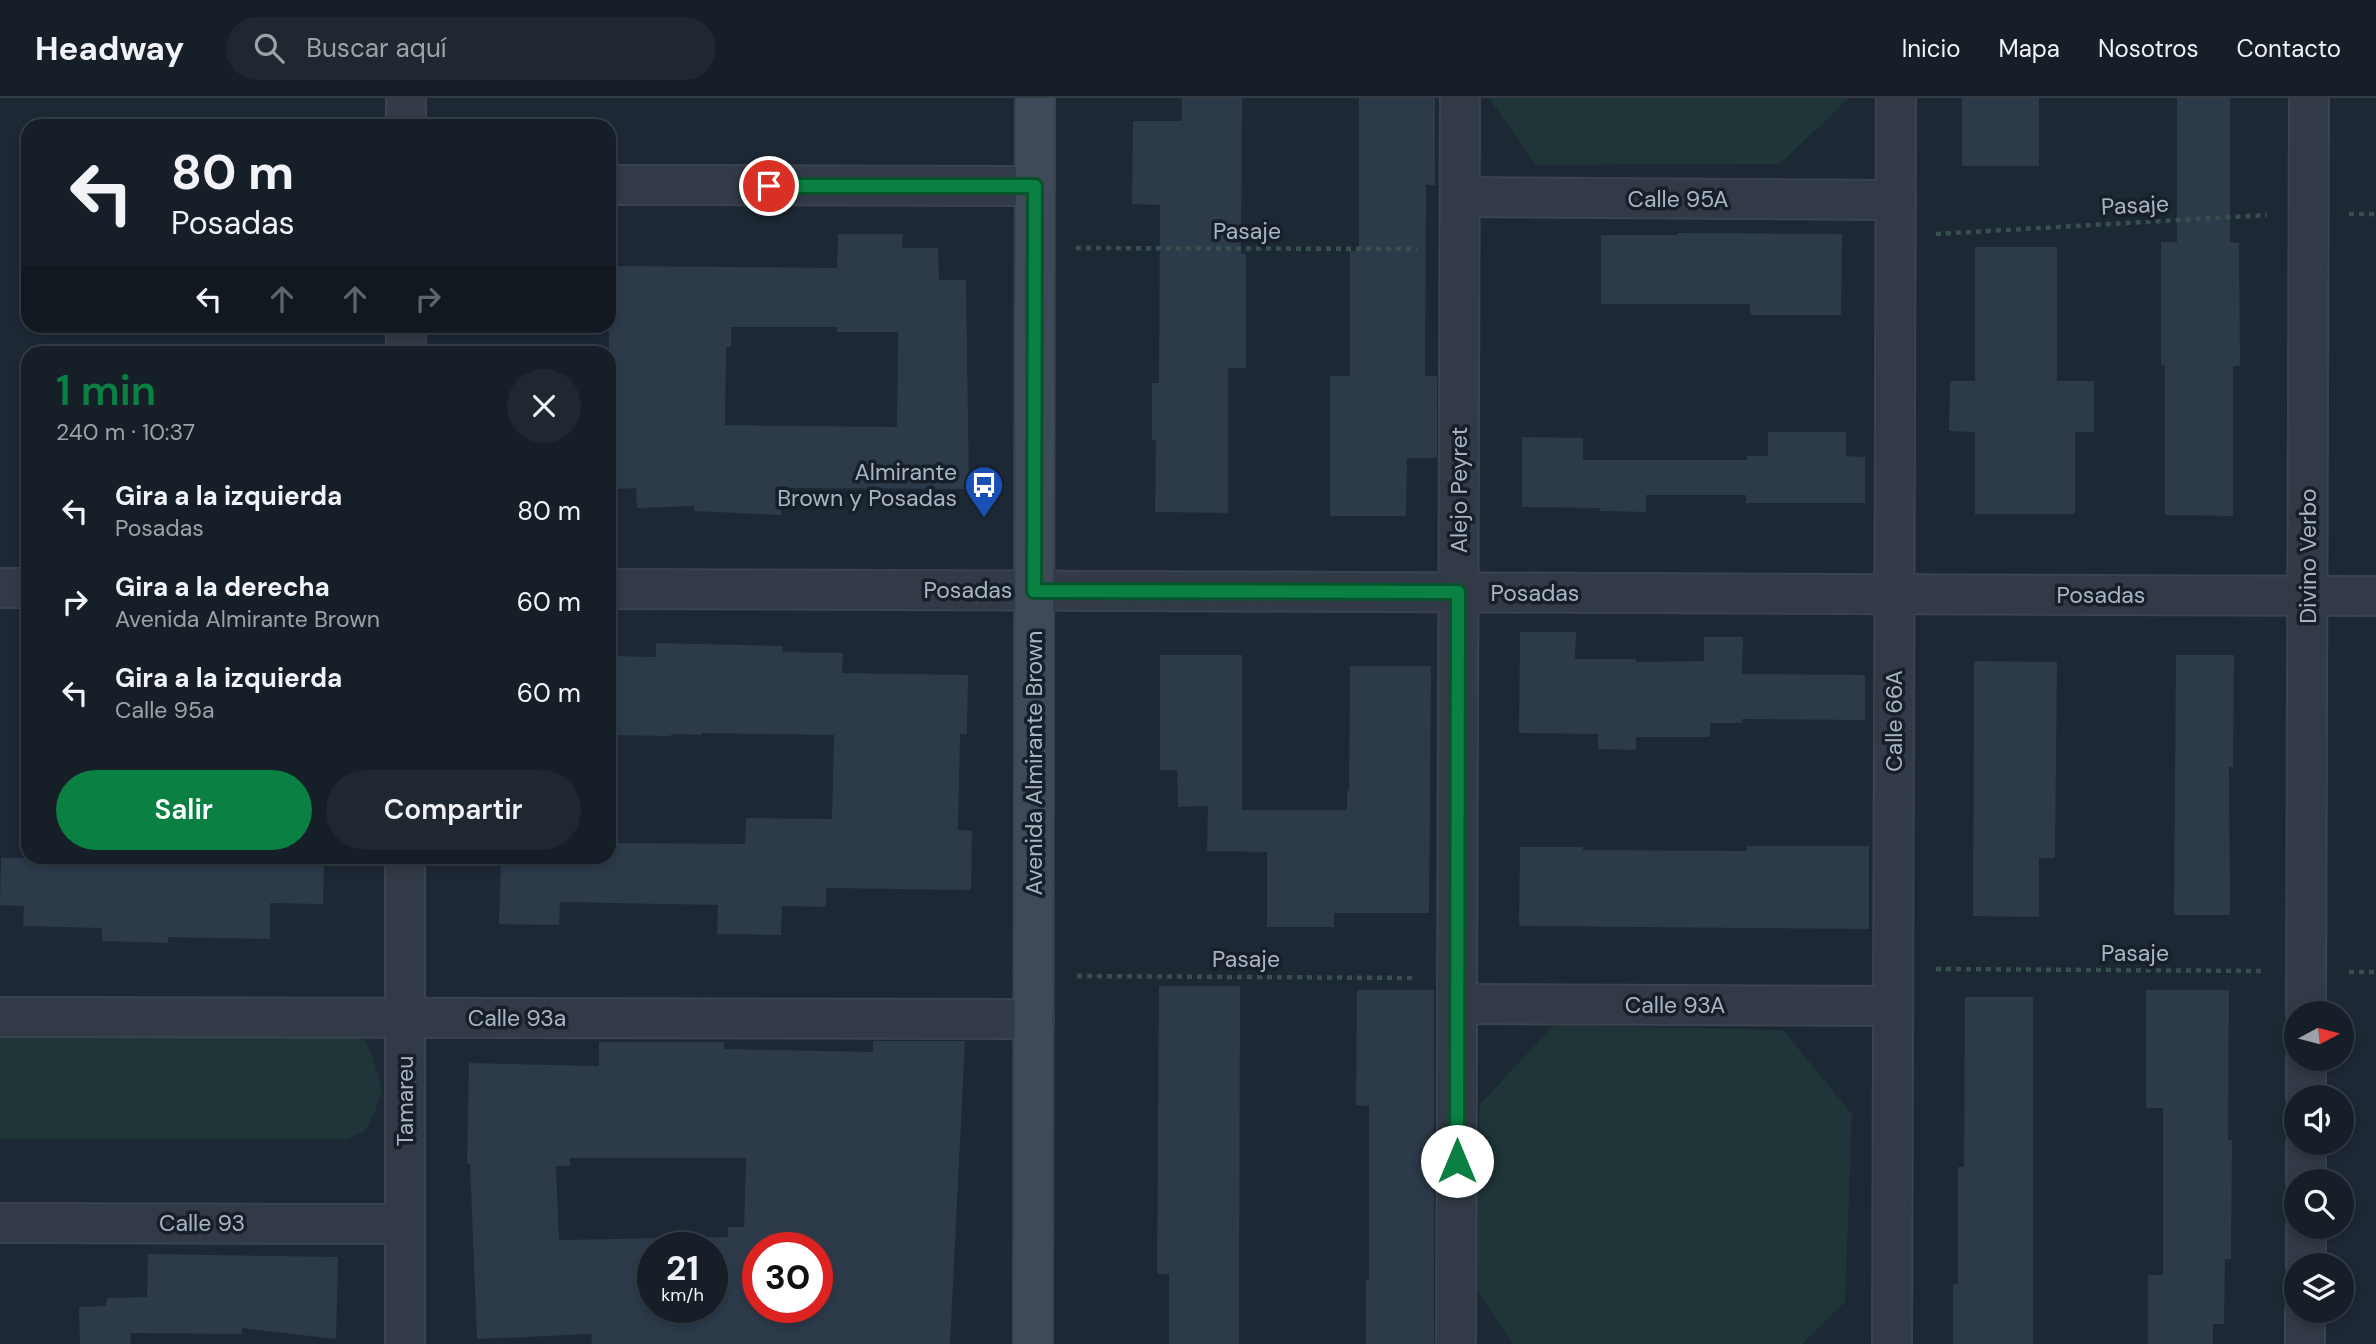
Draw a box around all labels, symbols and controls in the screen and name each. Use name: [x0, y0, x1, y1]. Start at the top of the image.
search box: [226, 17, 716, 80]
text: Headway: [35, 27, 184, 70]
icon: search: [250, 29, 288, 67]
text: Buscar aquí: [306, 31, 447, 65]
text: Inicio: [1902, 33, 1961, 64]
text: Mapa: [1999, 33, 2060, 64]
text: Nosotros: [2098, 33, 2199, 64]
text: Contacto: [2237, 33, 2341, 64]
text: 80 m: [171, 140, 294, 204]
icon: left: [56, 147, 147, 238]
pin: [739, 156, 799, 216]
icon: arrive: [750, 167, 788, 205]
street label: Calle 95A: [1627, 184, 1729, 214]
street label: Pasaje: [2100, 188, 2170, 222]
text: Posadas: [171, 202, 295, 244]
street label: Pasaje: [1213, 216, 1281, 246]
icon: left: [190, 280, 228, 318]
icon: ahead: [263, 280, 301, 318]
icon: ahead: [336, 280, 374, 318]
icon: right: [409, 280, 447, 318]
text: 1 min: [56, 363, 156, 418]
button: close: [507, 369, 581, 443]
text: 240 m · 10:37: [56, 417, 195, 447]
street label: Alejo Peyret: [1444, 427, 1474, 553]
place label: Almirante Brown y Posadas: [777, 457, 957, 513]
bus stop icon: Almirante Brown y Posadas: [963, 464, 1005, 519]
text: Gira a la izquierda: [115, 479, 342, 513]
street label: Divino Verbo: [2293, 488, 2323, 624]
icon: left: [56, 492, 94, 530]
text: 80 m: [517, 494, 581, 528]
text: Posadas: [115, 513, 204, 543]
text: Gira a la derecha: [115, 570, 330, 604]
street label: Posadas: [924, 575, 1012, 605]
street label: Posadas: [1491, 578, 1579, 608]
street label: Posadas: [2057, 580, 2145, 610]
icon: right: [56, 583, 94, 621]
text: 60 m: [517, 585, 581, 619]
text: Avenida Almirante Brown: [115, 604, 380, 634]
street label: Avenida Almirante Brown: [1019, 631, 1049, 895]
text: Gira a la izquierda: [115, 661, 342, 695]
street label: Calle 66A: [1879, 670, 1909, 772]
icon: left: [56, 674, 94, 712]
text: 60 m: [517, 676, 581, 710]
text: Calle 95a: [115, 695, 214, 725]
button: Salir: [56, 770, 312, 850]
button: Compartir: [326, 770, 581, 850]
street label: Pasaje: [2101, 938, 2169, 968]
street label: Pasaje: [1212, 944, 1280, 974]
street label: Calle 93A: [1625, 990, 1725, 1020]
north arrow: [2284, 1001, 2354, 1071]
map controls: [2284, 1001, 2354, 1323]
street label: Calle 93a: [468, 1003, 566, 1033]
street label: Tamareu: [390, 1055, 420, 1147]
button: sound: [2284, 1085, 2354, 1155]
position arrow: [1420, 1124, 1494, 1198]
button: search: [2284, 1169, 2354, 1239]
street label: Calle 93: [159, 1208, 245, 1238]
speed limit sign: 30: [742, 1232, 833, 1323]
text: 21: [666, 1245, 699, 1291]
button: layers: [2284, 1253, 2354, 1323]
text: km/h: [661, 1283, 704, 1307]

